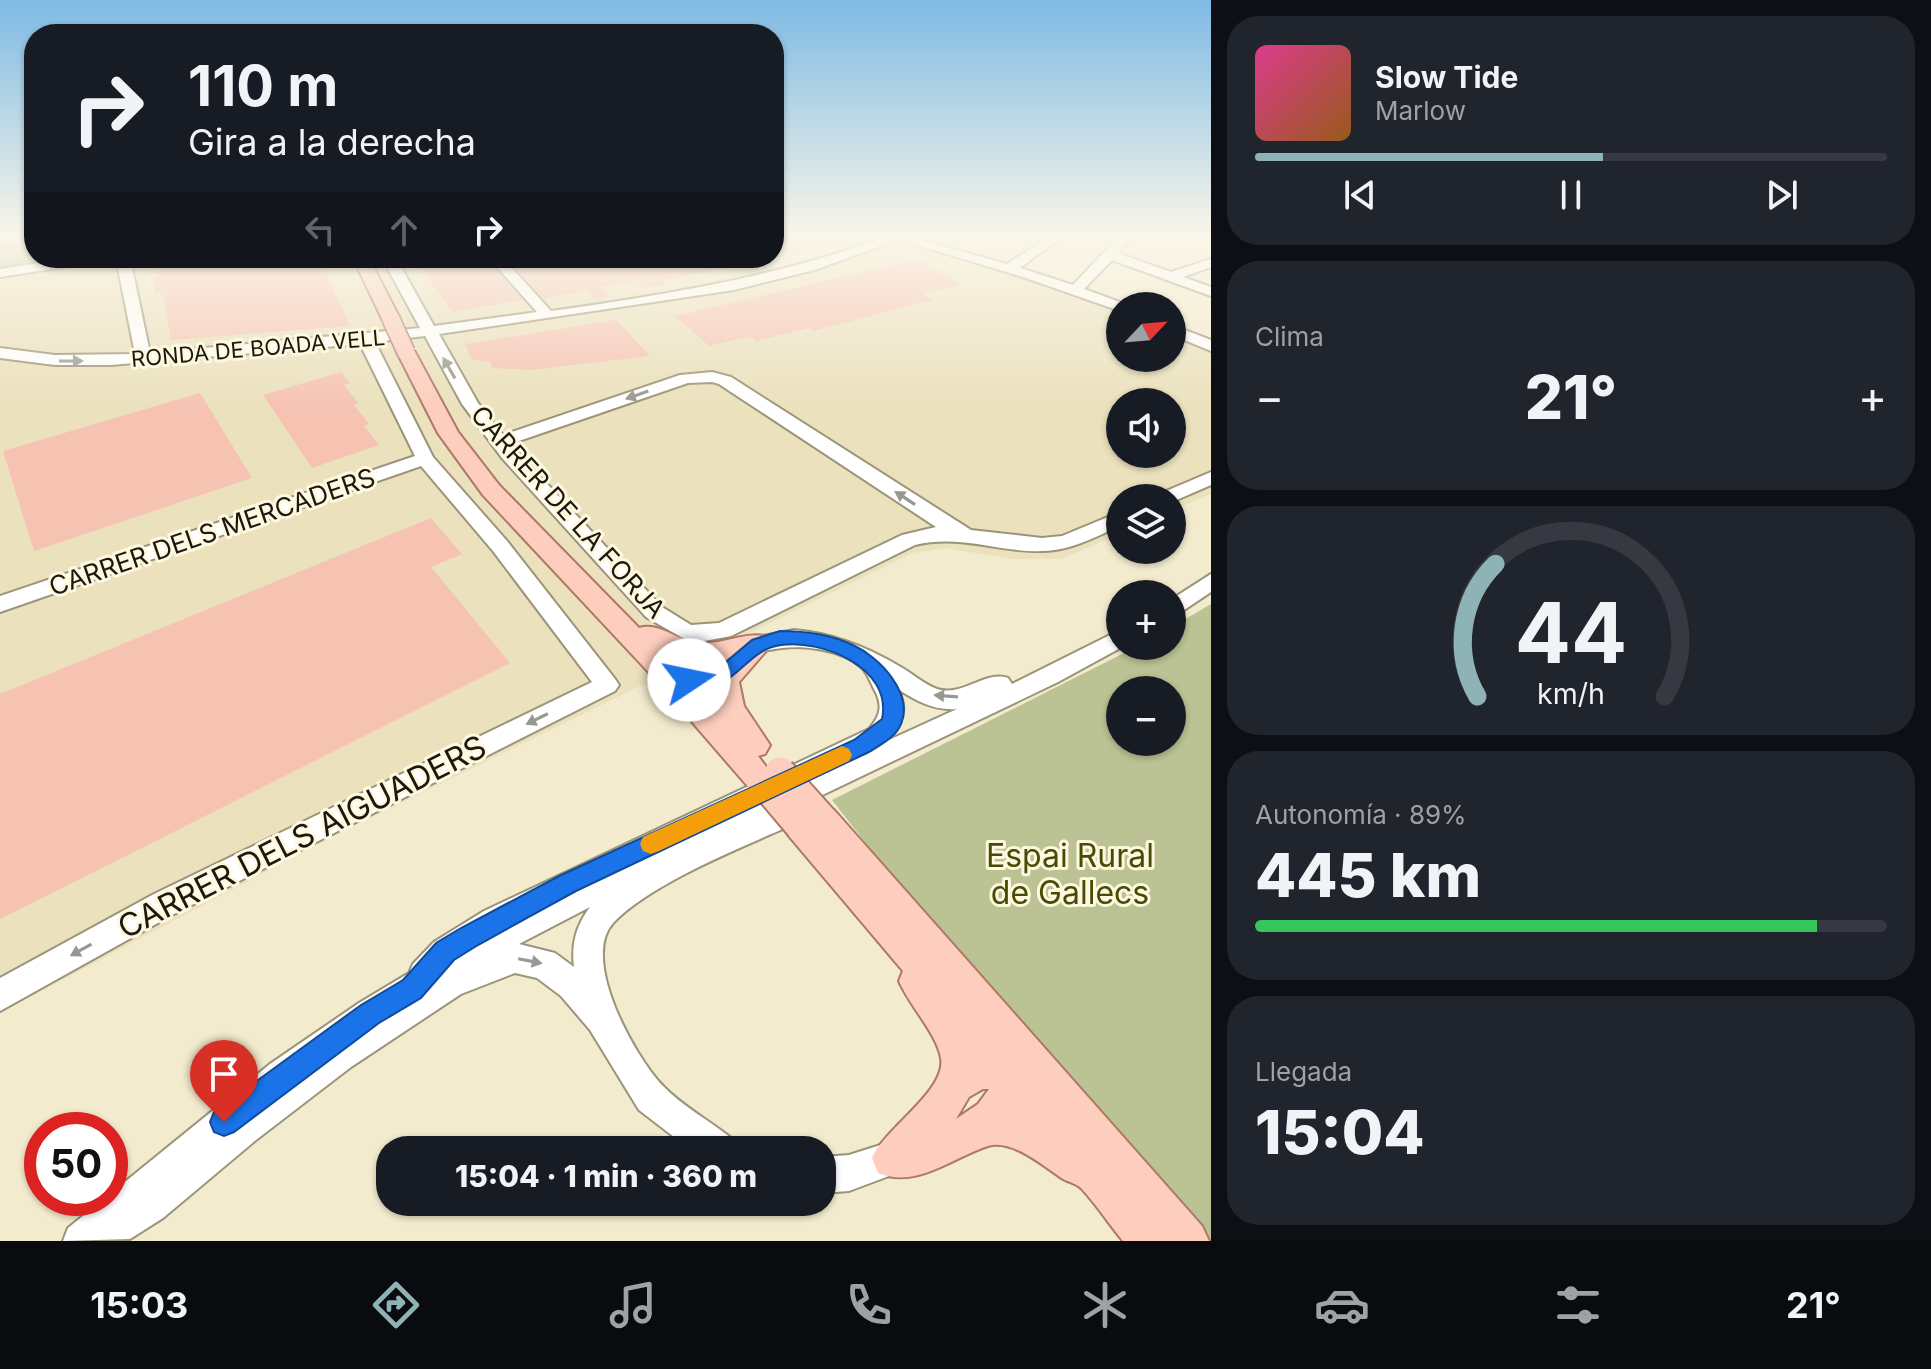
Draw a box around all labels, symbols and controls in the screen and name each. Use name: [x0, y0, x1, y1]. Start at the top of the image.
text: 110 m: [188, 52, 338, 120]
icon: right: [56, 56, 160, 160]
text: Slow Tide: [1375, 59, 1518, 95]
text: Marlow: [1375, 95, 1466, 126]
text: Gira a la derecha: [188, 120, 476, 164]
icon: previous: [1338, 173, 1382, 217]
icon: pause: [1549, 173, 1593, 217]
icon: next: [1760, 173, 1804, 217]
icon: left: [298, 208, 342, 252]
icon: ahead: [382, 208, 426, 252]
icon: right: [466, 208, 510, 252]
north arrow: [1106, 292, 1186, 372]
map controls: [1106, 292, 1186, 756]
text: Clima: [1255, 321, 1324, 352]
street label: RONDA DE BOADA VELL: [130, 324, 386, 372]
one-way arrow: [59, 354, 84, 367]
one-way arrow: [442, 357, 456, 379]
text: 21°: [1525, 361, 1617, 433]
text: −: [1255, 370, 1284, 424]
text: +: [1858, 370, 1887, 424]
button: sound: [1106, 388, 1186, 468]
one-way arrow: [624, 390, 648, 402]
street label: CARRER DE LA FORJA: [465, 399, 672, 624]
street label: CARRER DELS MERCADERS: [45, 461, 379, 602]
button: layers: [1106, 484, 1186, 564]
one-way arrow: [894, 491, 915, 506]
button: +: [1106, 580, 1186, 660]
text: 44: [1515, 581, 1627, 682]
position arrow: [647, 638, 731, 722]
button: −: [1106, 676, 1186, 756]
text: km/h: [1537, 676, 1605, 711]
one-way arrow: [932, 690, 958, 703]
one-way arrow: [526, 713, 549, 726]
street label: CARRER DELS AIGUADERS: [111, 727, 492, 947]
text: Autonomía · 89%: [1255, 799, 1467, 830]
park label: Espai Rural de Gallecs: [986, 836, 1154, 912]
text: 445 km: [1255, 839, 1481, 911]
one-way arrow: [69, 943, 92, 957]
one-way arrow: [517, 956, 542, 968]
pin: [190, 1040, 258, 1122]
icon: arrive: [202, 1052, 246, 1096]
text: Llegada: [1255, 1056, 1352, 1087]
text: 15:04: [1255, 1096, 1425, 1168]
speed limit sign: 50: [24, 1112, 128, 1216]
text: 15:04 · 1 min · 360 m: [455, 1158, 757, 1194]
icon: directions: [368, 1277, 424, 1333]
icon: music: [605, 1277, 661, 1333]
icon: phone: [841, 1277, 897, 1333]
icon: climate: [1077, 1277, 1133, 1333]
icon: car: [1314, 1277, 1370, 1333]
icon: filters: [1550, 1277, 1606, 1333]
text: 15:03: [90, 1283, 188, 1327]
text: 21°: [1786, 1283, 1841, 1327]

